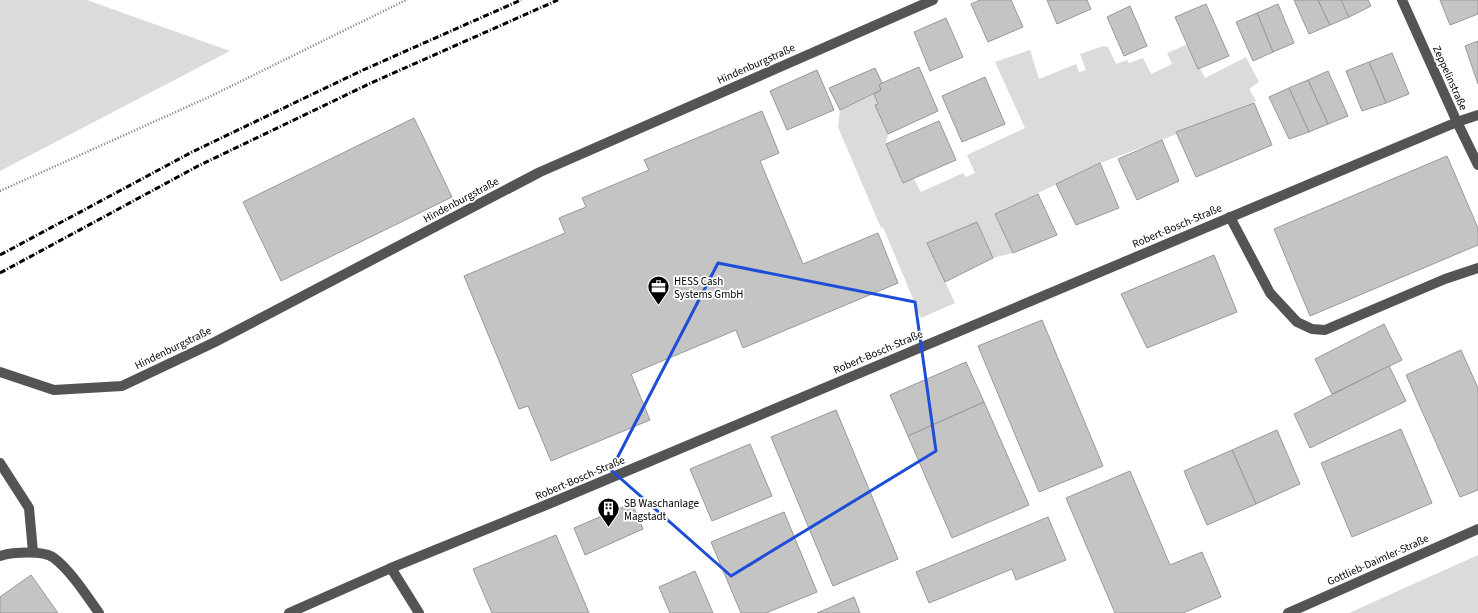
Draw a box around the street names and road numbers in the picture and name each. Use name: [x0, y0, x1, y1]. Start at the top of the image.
street label: Hindenburgstraße: [715, 40, 798, 88]
street label: Zeppelinstraße: [1429, 43, 1471, 113]
street label: Hindenburgstraße: [420, 173, 502, 226]
street label: Robert-Bosch-Straße: [1130, 200, 1225, 252]
street label: Hindenburgstraße: [132, 323, 214, 373]
street label: Robert-Bosch-Straße: [831, 326, 926, 378]
street label: Robert-Bosch-Straße: [533, 452, 628, 504]
street label: Gottlieb-Daimler-Straße: [1325, 531, 1432, 589]

